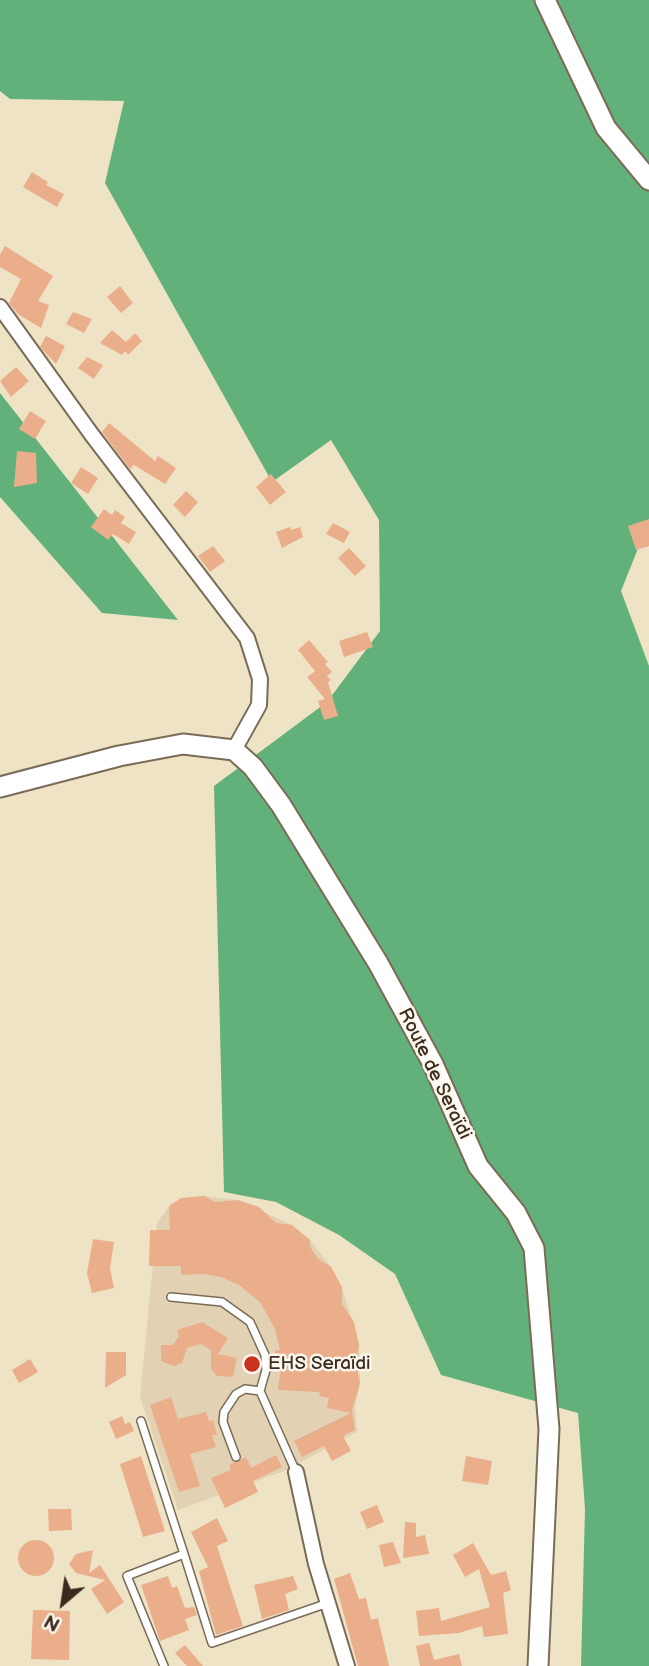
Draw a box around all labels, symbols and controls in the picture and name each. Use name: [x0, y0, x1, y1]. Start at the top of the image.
street label: Route de Seraïdi: [392, 1005, 476, 1143]
place label: EHS Seraïdi: [268, 1353, 370, 1375]
marker: EHS Seraïdi: [242, 1354, 262, 1374]
north arrow: [28, 1568, 98, 1638]
text: N: [41, 1608, 64, 1635]

